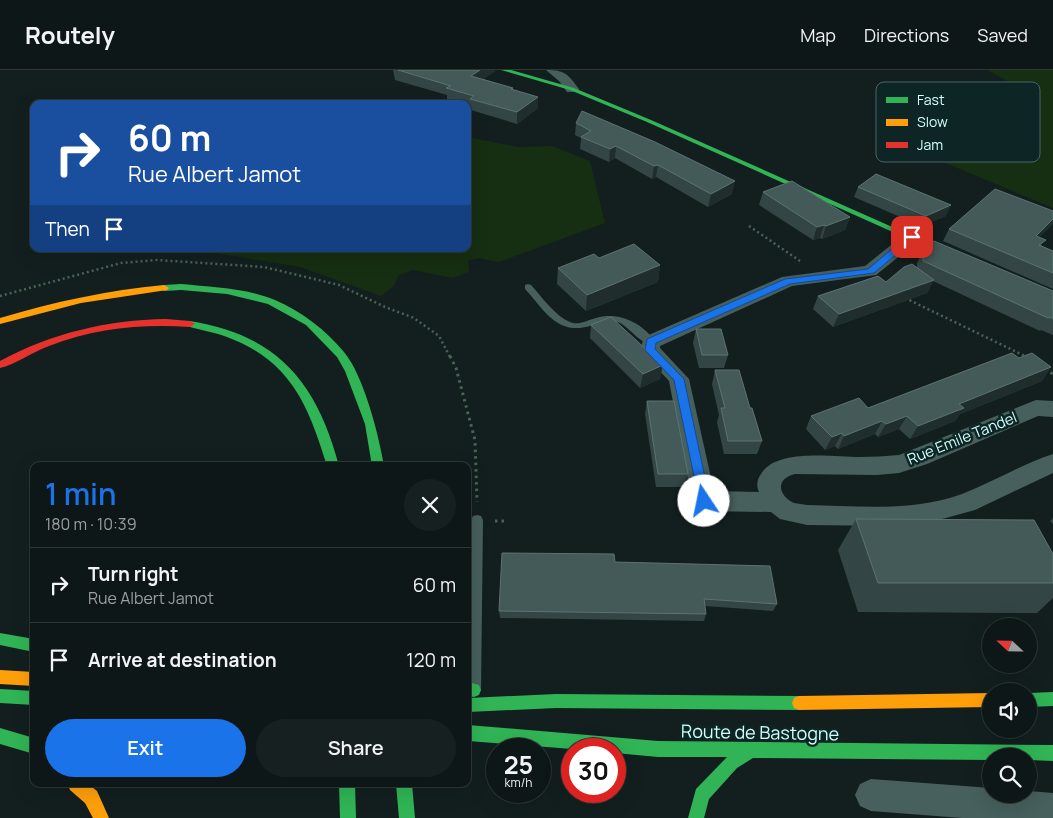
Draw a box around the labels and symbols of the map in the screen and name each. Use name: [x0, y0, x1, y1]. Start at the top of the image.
legend: [876, 82, 1040, 162]
text: Fast: [917, 90, 945, 109]
text: Slow: [917, 112, 948, 131]
text: Jam: [917, 135, 943, 154]
pin: [891, 216, 933, 258]
street label: Rue Emile Tandel: [904, 406, 1020, 470]
position arrow: [677, 474, 729, 526]
north arrow: [982, 618, 1038, 672]
street label: Route de Bastogne: [681, 719, 839, 745]
speed limit sign: 30: [561, 738, 626, 803]

